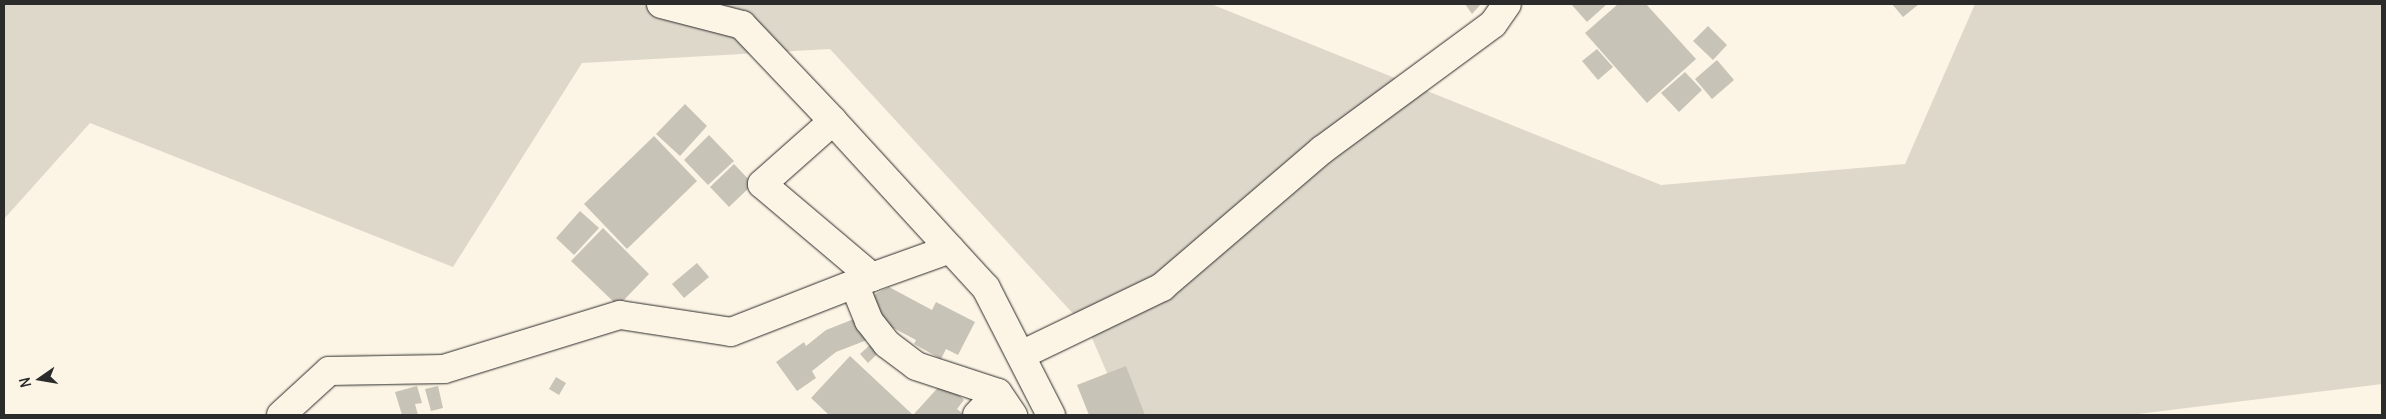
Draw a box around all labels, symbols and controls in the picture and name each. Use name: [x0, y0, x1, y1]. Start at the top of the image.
north arrow: [15, 354, 65, 404]
text: N: [16, 376, 35, 389]

